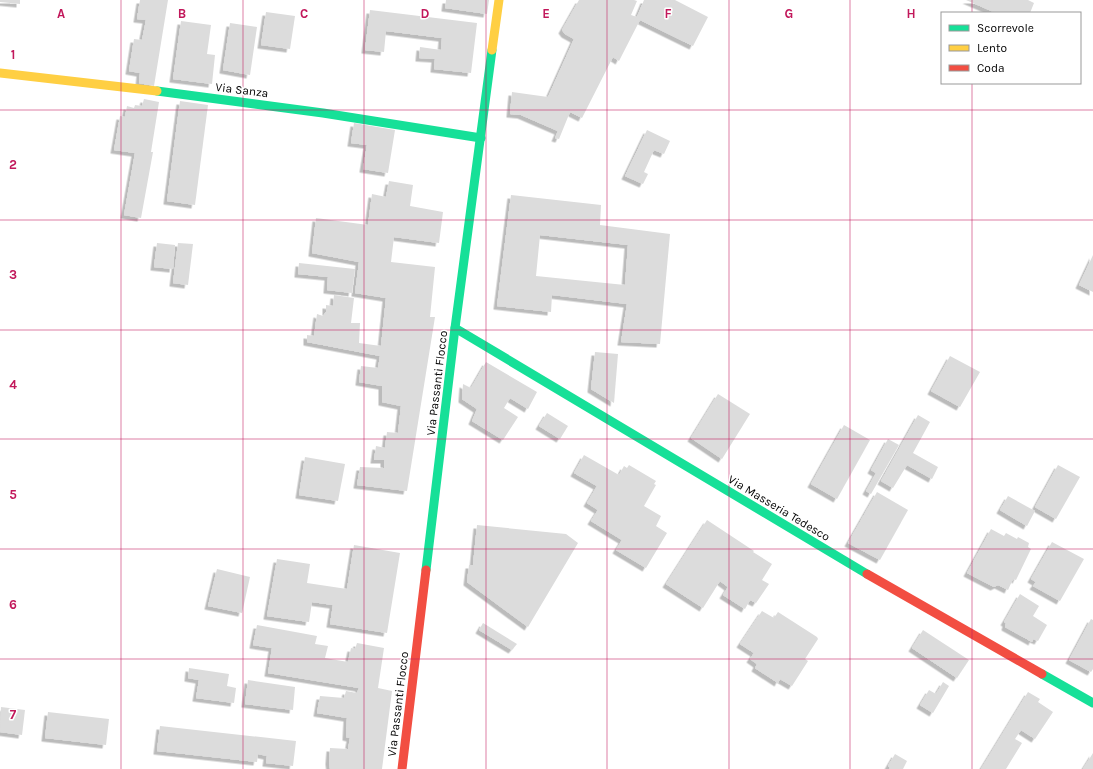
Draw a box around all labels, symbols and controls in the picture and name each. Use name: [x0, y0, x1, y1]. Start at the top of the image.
text: A: [57, 6, 65, 21]
text: B: [178, 6, 186, 21]
text: C: [300, 6, 308, 21]
text: D: [421, 6, 430, 21]
text: E: [542, 6, 550, 21]
text: F: [664, 6, 672, 21]
text: G: [785, 6, 793, 21]
text: H: [906, 6, 916, 21]
legend: [941, 12, 1081, 84]
text: Scorrevole: [977, 21, 1034, 35]
text: Lento: [977, 41, 1007, 55]
text: 1: [11, 47, 15, 62]
text: Coda: [977, 61, 1005, 75]
street label: Via Sanza: [215, 80, 269, 100]
text: 2: [9, 157, 17, 172]
text: 3: [9, 267, 17, 282]
street label: Via Passanti Flocco: [424, 330, 450, 436]
text: 4: [9, 377, 17, 392]
street label: Via Masseria Tedesco: [726, 472, 832, 544]
text: 5: [9, 487, 17, 502]
text: 6: [9, 597, 17, 612]
street label: Via Passanti Flocco: [385, 651, 411, 757]
text: 7: [10, 707, 17, 722]

